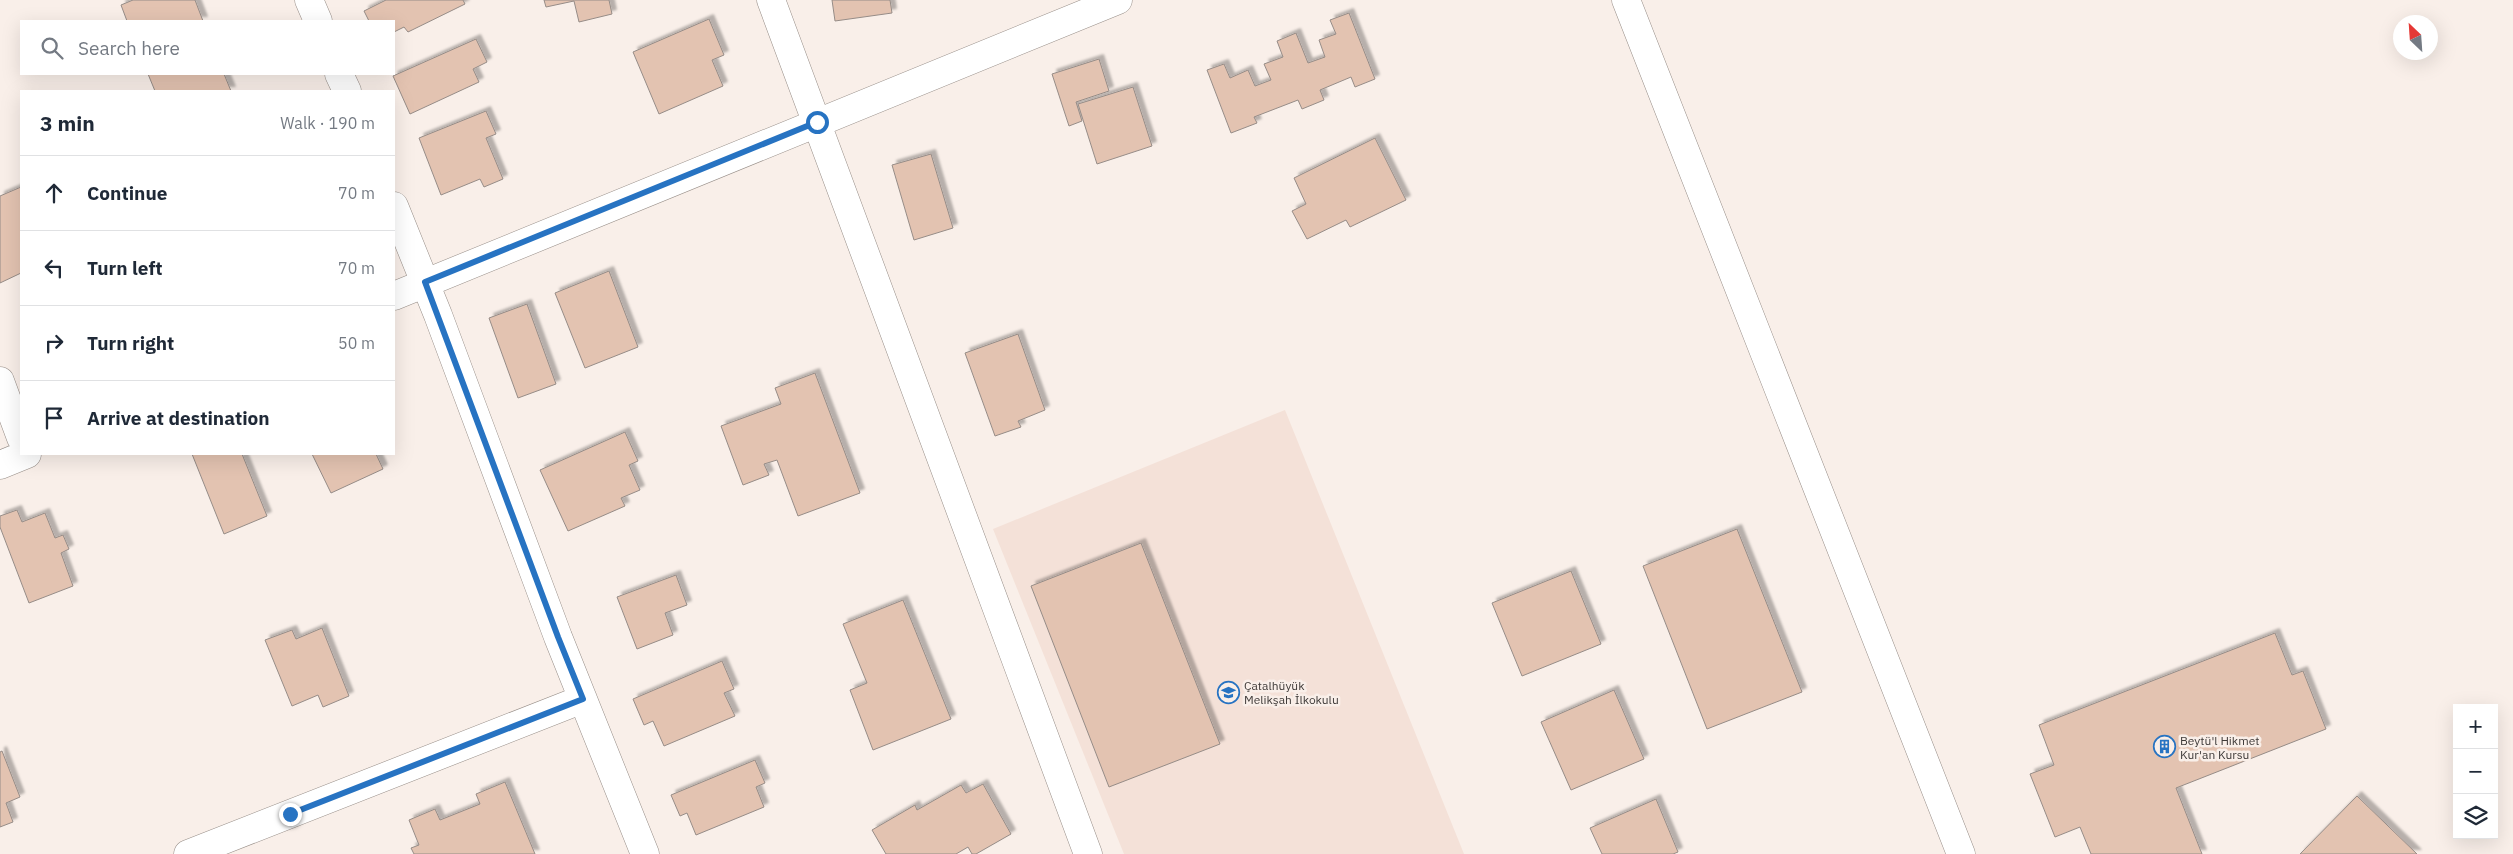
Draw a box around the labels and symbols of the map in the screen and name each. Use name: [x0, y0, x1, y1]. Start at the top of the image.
north arrow: [2393, 15, 2438, 60]
route start: [806, 111, 829, 134]
place label: Çatalhüyük Melikşah İlkokulu: [1244, 678, 1339, 707]
school or university icon: Çatalhüyük Melikşah İlkokulu: [1216, 680, 1240, 704]
place label: Beytü'l Hikmet Kur'an Kursu: [2180, 733, 2259, 762]
building icon: Beytü'l Hikmet Kur'an Kursu: [2152, 735, 2176, 759]
route end: [279, 803, 302, 826]

